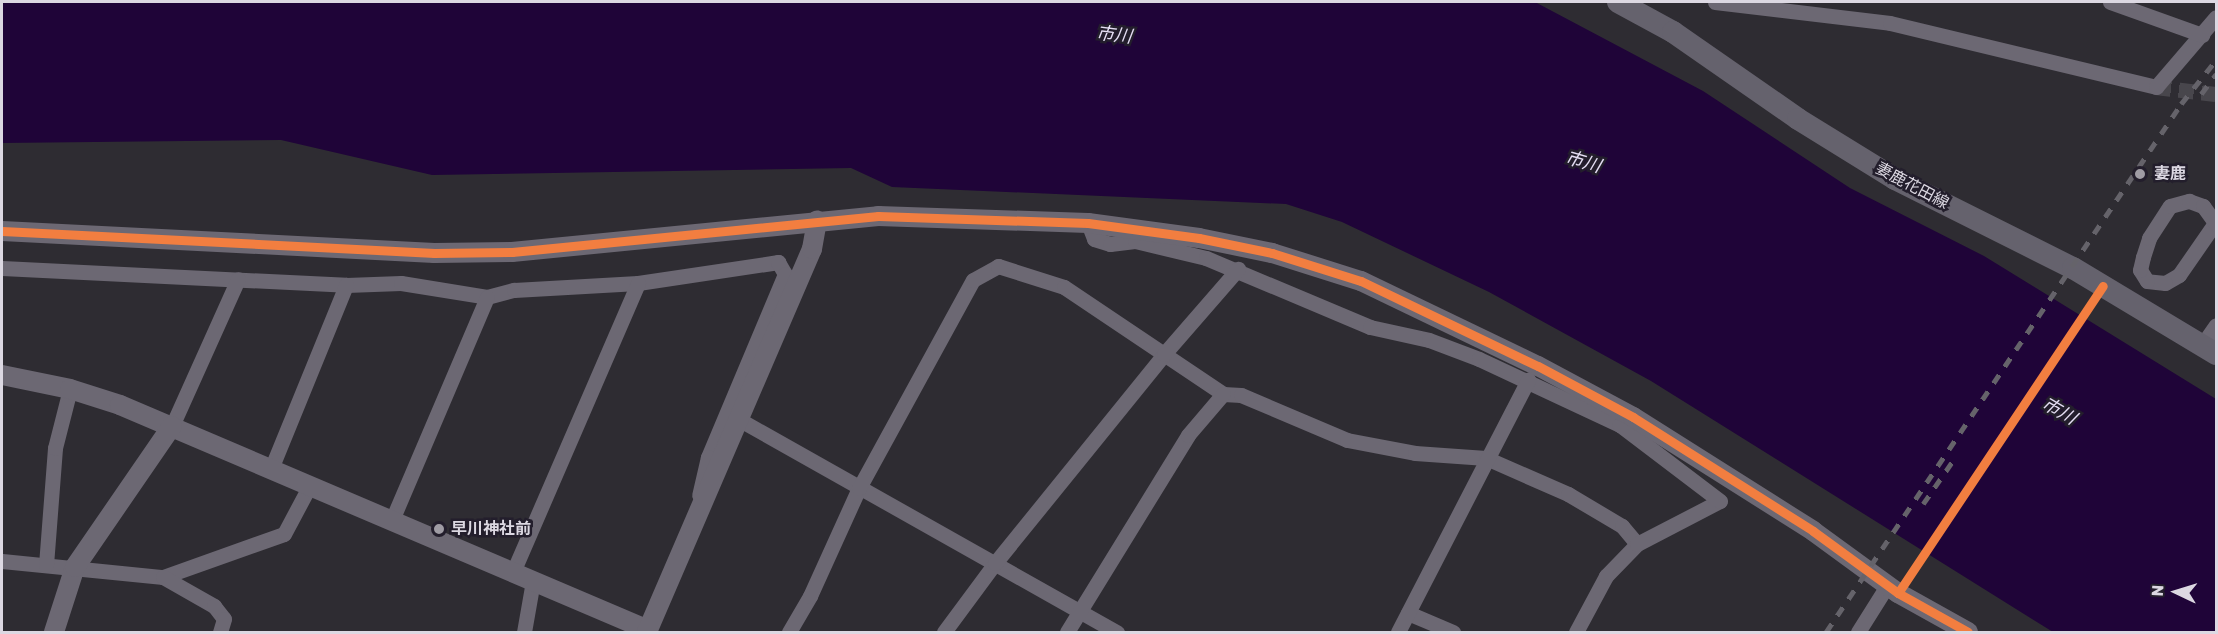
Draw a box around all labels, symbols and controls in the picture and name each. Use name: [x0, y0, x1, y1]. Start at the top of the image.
water label: 市川: [1095, 22, 1133, 48]
water label: 市川: [1563, 147, 1603, 177]
street label: 妻鹿花田線: [1872, 159, 1952, 213]
place label: 妻鹿: [2154, 164, 2186, 184]
marker: 妻鹿: [2131, 165, 2149, 183]
water label: 市川: [2038, 393, 2080, 429]
place label: 早川神社前: [451, 519, 531, 539]
marker: 早川神社前: [432, 522, 446, 536]
north arrow: [2146, 562, 2206, 622]
text: N: [2148, 584, 2167, 597]

